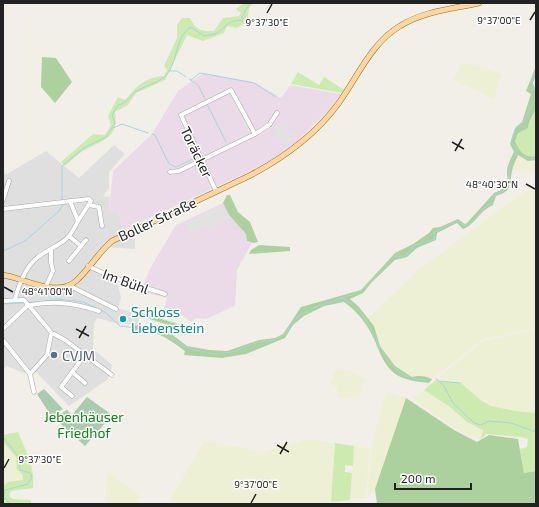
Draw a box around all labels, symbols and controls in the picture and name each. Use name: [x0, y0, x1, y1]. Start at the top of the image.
text: 9°37'00"E: [477, 14, 521, 26]
text: 9°37'30"E: [246, 16, 289, 28]
street label: Toräcker: [177, 124, 217, 181]
text: 48°40'30"N: [466, 178, 518, 190]
street label: Boller Straße: [115, 193, 199, 245]
street label: Im Bühl: [101, 265, 152, 297]
text: 48°41'00"N: [22, 285, 72, 297]
place label: Schloss Liebenstein: [131, 303, 204, 336]
marker: Schloss Liebenstein: [118, 314, 128, 324]
place label: CVJM: [62, 347, 95, 364]
marker: CVJM: [49, 350, 59, 360]
park label: Jebenhäuser Friedhof: [44, 408, 124, 441]
text: 9°37'30"E: [19, 453, 62, 465]
scale bar: [395, 465, 471, 491]
text: 200 m: [401, 471, 435, 485]
text: 9°37'00"E: [234, 478, 278, 490]

